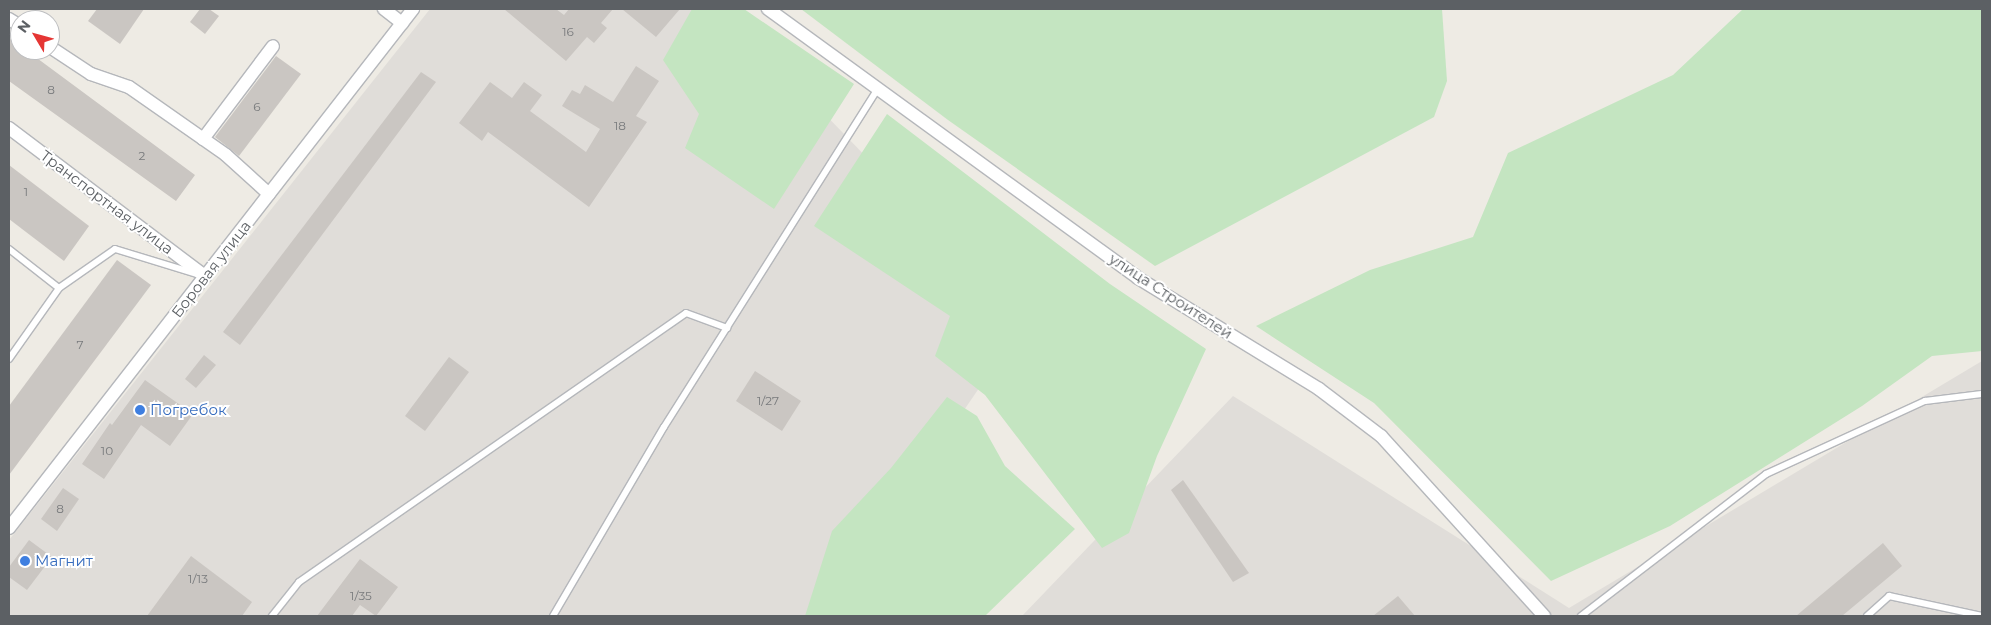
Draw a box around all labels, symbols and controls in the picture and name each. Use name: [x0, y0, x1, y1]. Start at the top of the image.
north arrow: [10, 10, 60, 60]
text: N: [13, 17, 34, 37]
house number: 16: [562, 25, 574, 39]
house number: 8: [47, 83, 55, 97]
house number: 6: [253, 100, 261, 114]
house number: 18: [614, 119, 626, 133]
street label: Транспортная улица: [37, 146, 177, 258]
house number: 2: [139, 149, 145, 163]
house number: 1: [24, 185, 28, 199]
street label: Боровая улица: [168, 217, 254, 321]
street label: улица Строителей: [1106, 249, 1236, 343]
house number: 7: [76, 338, 84, 352]
house number: 1/27: [757, 394, 779, 408]
place label: Погребок: [150, 401, 227, 419]
marker: Погребок: [134, 404, 146, 416]
house number: 10: [101, 444, 113, 458]
house number: 8: [56, 502, 64, 516]
place label: Магнит: [35, 552, 93, 570]
marker: Магнит: [19, 555, 31, 567]
house number: 1/13: [188, 572, 208, 586]
house number: 1/35: [350, 589, 372, 603]

